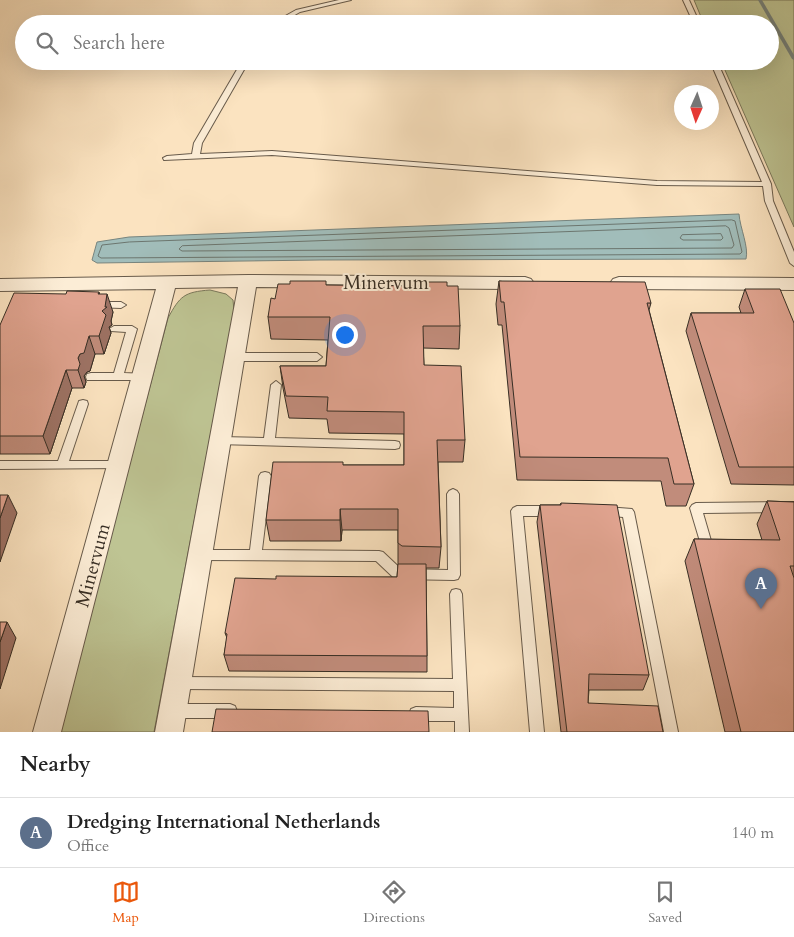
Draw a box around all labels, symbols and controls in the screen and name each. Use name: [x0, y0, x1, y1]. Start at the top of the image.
search box: [15, 15, 779, 70]
icon: search: [33, 29, 61, 57]
text: Search here: [73, 30, 165, 56]
north arrow: [674, 85, 719, 130]
street label: Minervum: [343, 270, 430, 296]
your location: [332, 322, 358, 348]
street label: Minervum: [69, 520, 117, 610]
pin: A: [745, 568, 777, 609]
text: Nearby: [20, 750, 91, 779]
text: Dredging International Netherlands: [67, 809, 380, 835]
text: A: [30, 822, 42, 844]
text: 140 m: [732, 822, 774, 844]
text: Office: [67, 835, 109, 857]
tab: Map: [112, 878, 140, 927]
tab: Directions: [363, 878, 425, 927]
tab: Saved: [648, 878, 682, 927]

